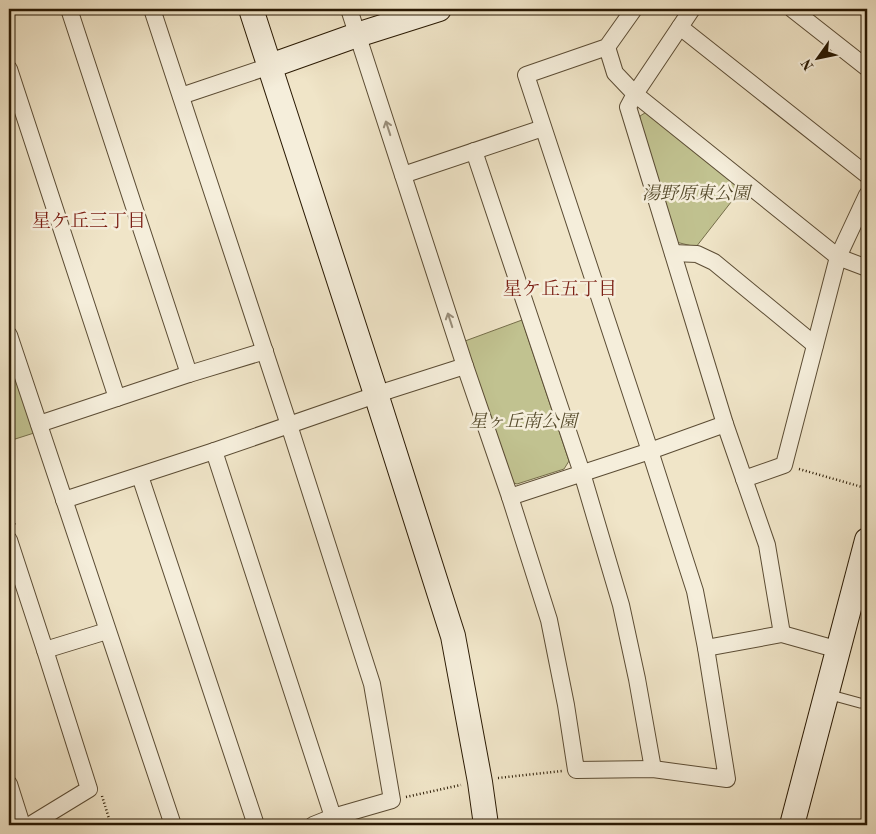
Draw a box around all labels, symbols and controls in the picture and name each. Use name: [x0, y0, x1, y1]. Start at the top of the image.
north arrow: [794, 32, 844, 82]
text: N: [799, 56, 817, 73]
one-way arrow: [383, 121, 392, 137]
park label: 湯野原東公園: [642, 183, 753, 203]
district label: 星ケ丘三丁目: [32, 211, 146, 232]
district label: 星ケ丘五丁目: [503, 279, 617, 300]
one-way arrow: [445, 312, 455, 328]
park label: 星ヶ丘南公園: [469, 411, 580, 431]

